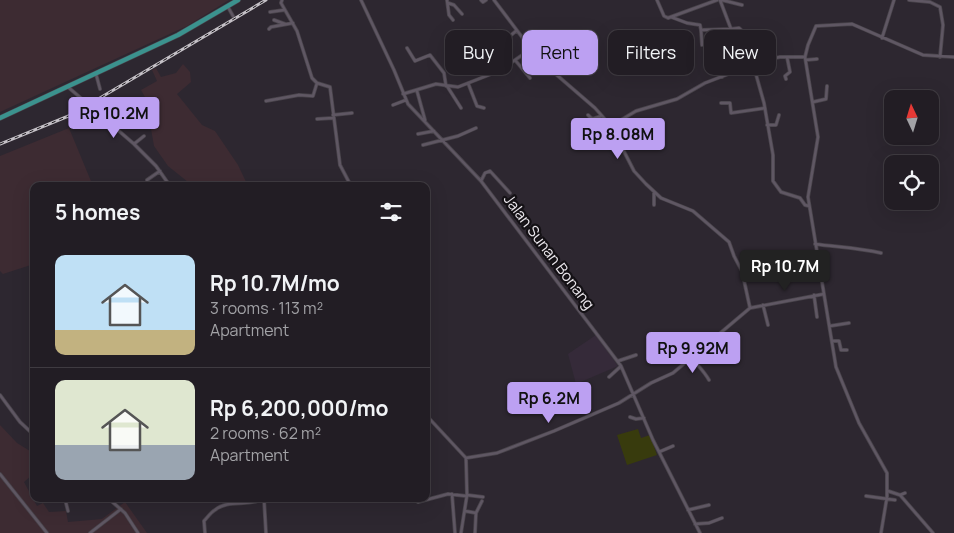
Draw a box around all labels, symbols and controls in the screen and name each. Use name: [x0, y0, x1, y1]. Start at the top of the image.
chip: Buy: [445, 30, 512, 75]
chip: Rent: [522, 30, 598, 75]
chip: Filters: [608, 30, 694, 75]
chip: New: [704, 30, 776, 75]
north arrow: [884, 90, 939, 145]
map controls: [884, 90, 939, 210]
pin: Rp 10.2M: [62, 96, 166, 139]
text: Rp 10.2M: [79, 102, 149, 124]
pin: Rp 8.08M: [566, 118, 670, 160]
text: Rp 8.08M: [582, 123, 654, 145]
button: locate: [884, 155, 939, 210]
street label: Jalan Sunan Bonang: [499, 190, 600, 314]
text: 5 homes: [55, 198, 140, 226]
icon: filters: [377, 198, 405, 226]
pin: Rp 10.7M: [733, 250, 837, 292]
text: Rp 10.7M: [751, 255, 819, 277]
text: Rp 10.7M/mo: [210, 269, 340, 297]
icon: home: [95, 275, 155, 335]
text: 3 rooms · 113 m²: [210, 297, 323, 319]
text: Apartment: [210, 319, 289, 341]
pin: Rp 9.92M: [641, 332, 745, 374]
text: Rp 9.92M: [657, 337, 729, 359]
pin: Rp 6.2M: [503, 382, 595, 424]
text: Rp 6.2M: [518, 387, 580, 409]
text: Rp 6,200,000/mo: [210, 394, 389, 422]
icon: home: [95, 400, 155, 460]
text: 2 rooms · 62 m²: [210, 422, 321, 444]
text: Apartment: [210, 444, 289, 466]

